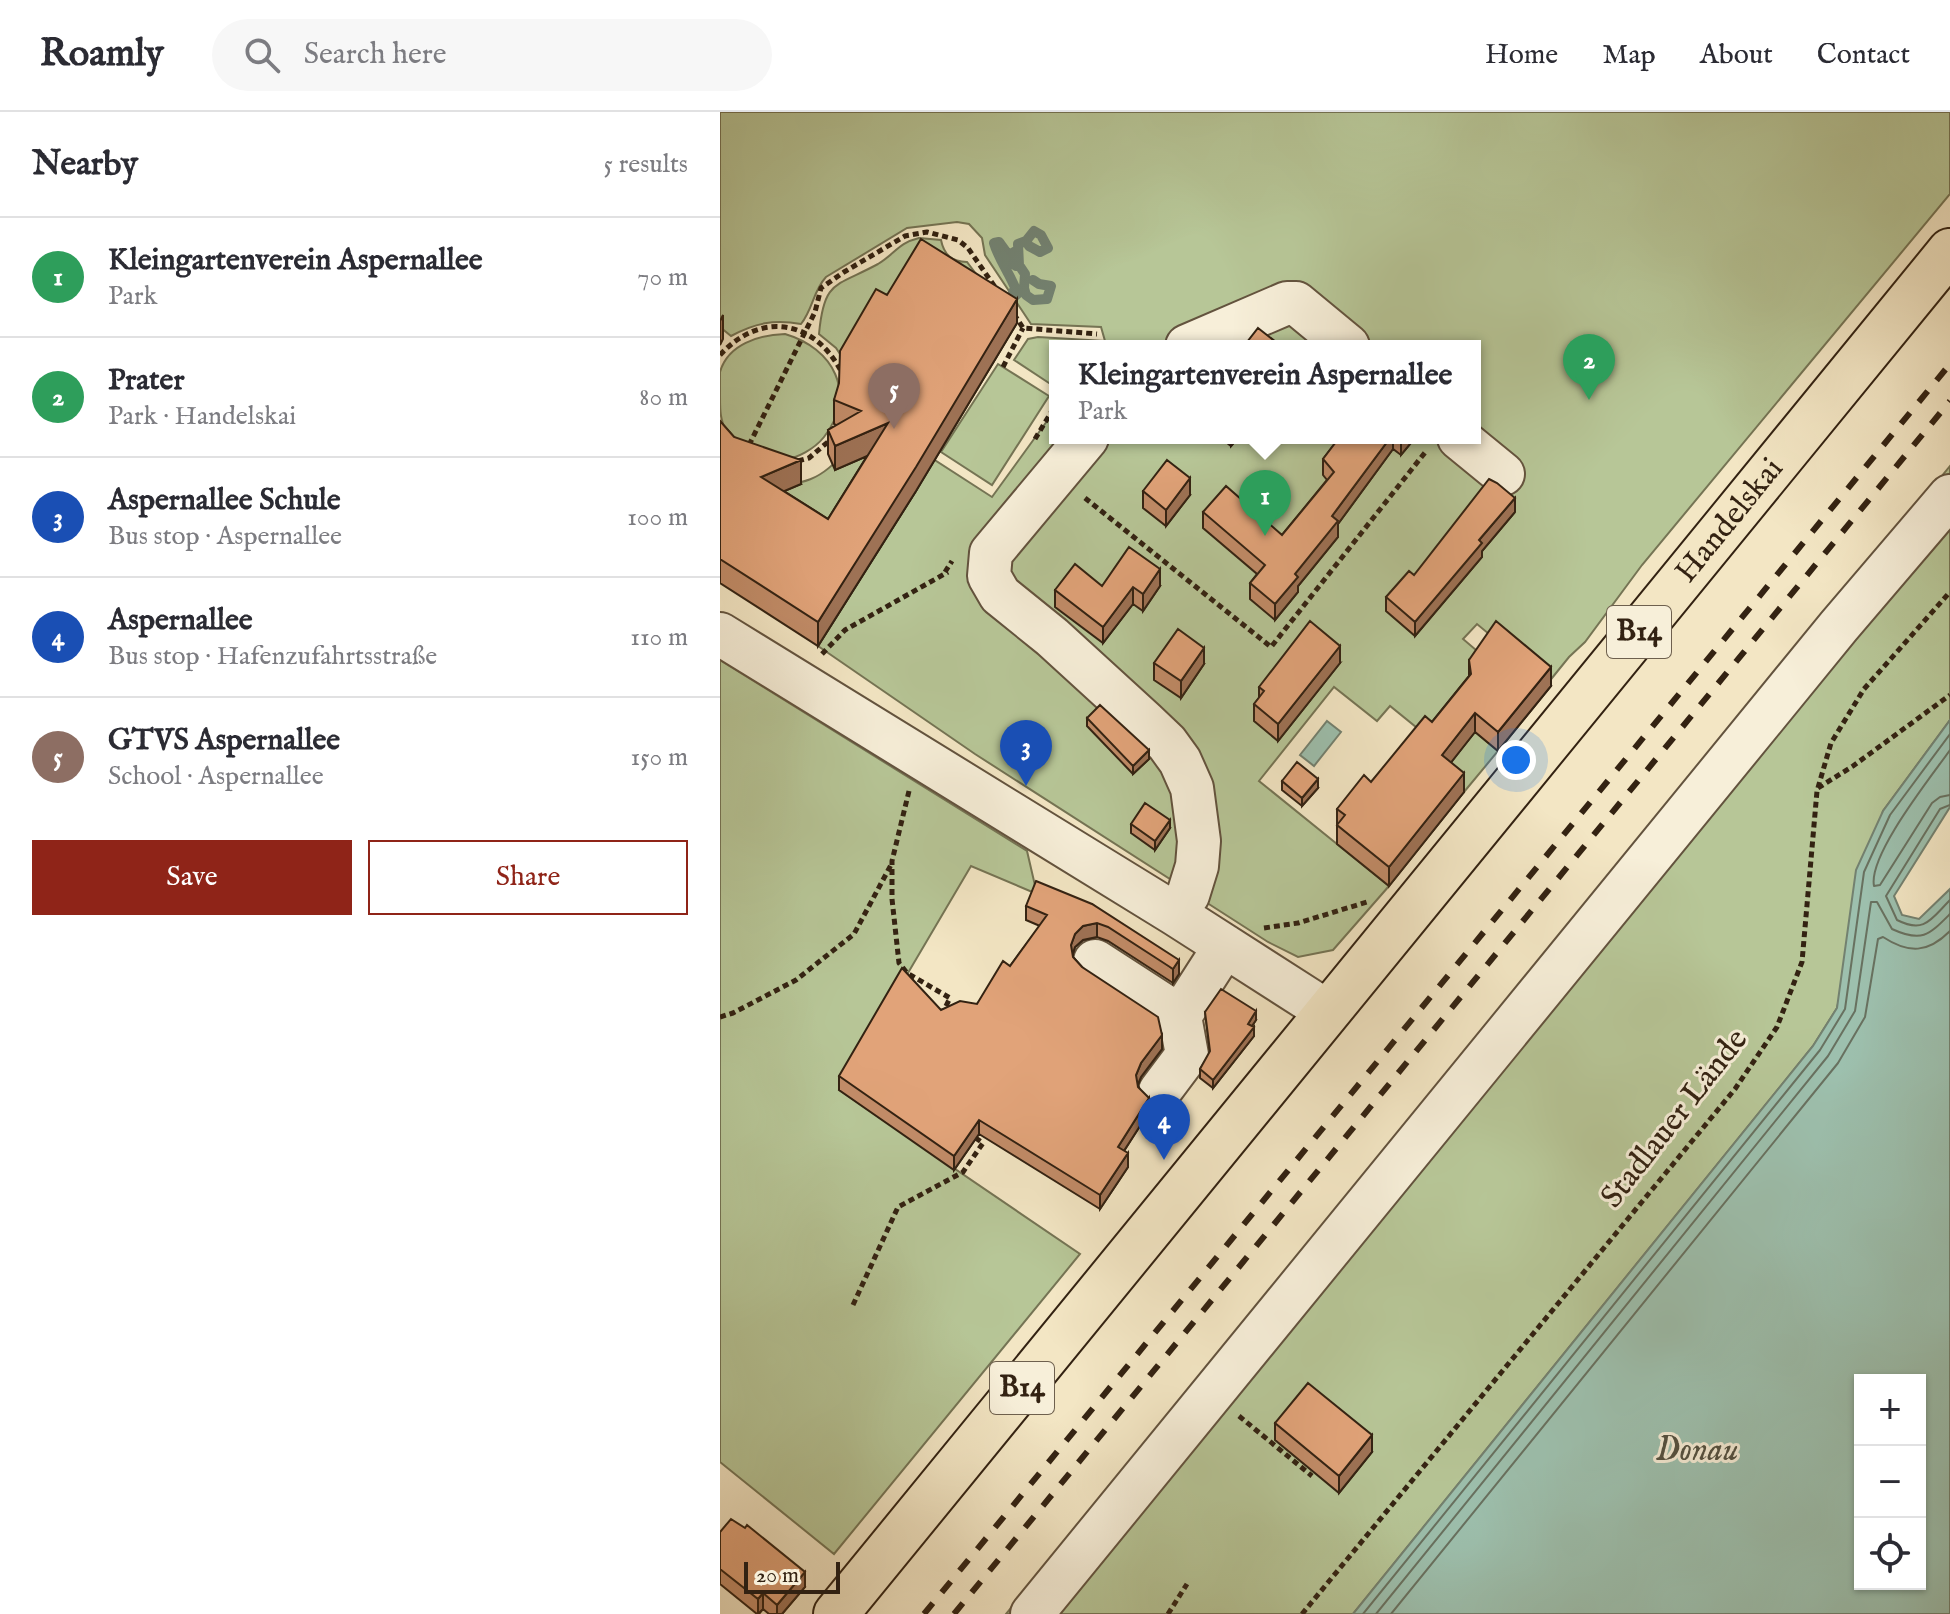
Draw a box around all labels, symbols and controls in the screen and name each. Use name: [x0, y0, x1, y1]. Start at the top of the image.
search box: [212, 19, 772, 91]
text: Roamly: [40, 31, 164, 79]
icon: search: [240, 33, 284, 77]
text: Search here: [304, 36, 447, 74]
text: Home: [1485, 38, 1558, 73]
text: Map: [1602, 38, 1656, 73]
text: About: [1700, 38, 1773, 73]
text: Contact: [1817, 38, 1910, 73]
text: Nearby: [32, 143, 138, 186]
text: 5 results: [604, 148, 688, 181]
text: Kleingartenverein Aspernallee: [108, 242, 482, 280]
text: 1: [53, 261, 63, 294]
text: 70 m: [637, 261, 688, 294]
text: Park: [108, 280, 157, 313]
pin: 2: [1563, 334, 1615, 400]
popup: [1049, 340, 1481, 444]
text: Kleingartenverein Aspernallee: [1078, 357, 1452, 395]
text: Prater: [108, 362, 184, 400]
pin: 5: [868, 363, 920, 429]
text: 2: [52, 381, 64, 414]
text: 80 m: [639, 381, 688, 414]
text: Park: [1078, 395, 1127, 428]
text: Park · Handelskai: [108, 400, 296, 433]
street label: Handelskai: [1666, 450, 1793, 592]
pin: 1: [1239, 470, 1291, 536]
text: Aspernallee Schule: [108, 482, 341, 520]
text: 3: [53, 501, 63, 534]
text: 100 m: [627, 501, 688, 534]
text: Bus stop · Aspernallee: [108, 520, 342, 553]
text: Aspernallee: [108, 602, 253, 640]
road number: B14: [1607, 606, 1671, 658]
text: 4: [52, 621, 64, 654]
text: 110 m: [630, 621, 688, 654]
text: Bus stop · Hafenzufahrtsstraße: [108, 640, 437, 673]
pin: 3: [1000, 720, 1052, 786]
text: GTVS Aspernallee: [108, 722, 340, 760]
your location: [1496, 740, 1536, 780]
text: 5: [53, 741, 63, 774]
text: 150 m: [630, 741, 688, 774]
text: School · Aspernallee: [108, 760, 324, 793]
button: Save: [32, 840, 352, 915]
button: Share: [368, 840, 688, 915]
street label: Stadlauer Lände: [1592, 1021, 1758, 1217]
pin: 4: [1138, 1094, 1190, 1160]
road number: B14: [990, 1362, 1054, 1414]
map controls: [1854, 1374, 1926, 1590]
button: +: [1854, 1374, 1926, 1446]
water label: Donau: [1655, 1429, 1739, 1472]
button: −: [1854, 1446, 1926, 1518]
button: locate: [1854, 1518, 1926, 1590]
scale bar: [744, 1558, 840, 1594]
text: 20 m: [756, 1562, 799, 1590]

